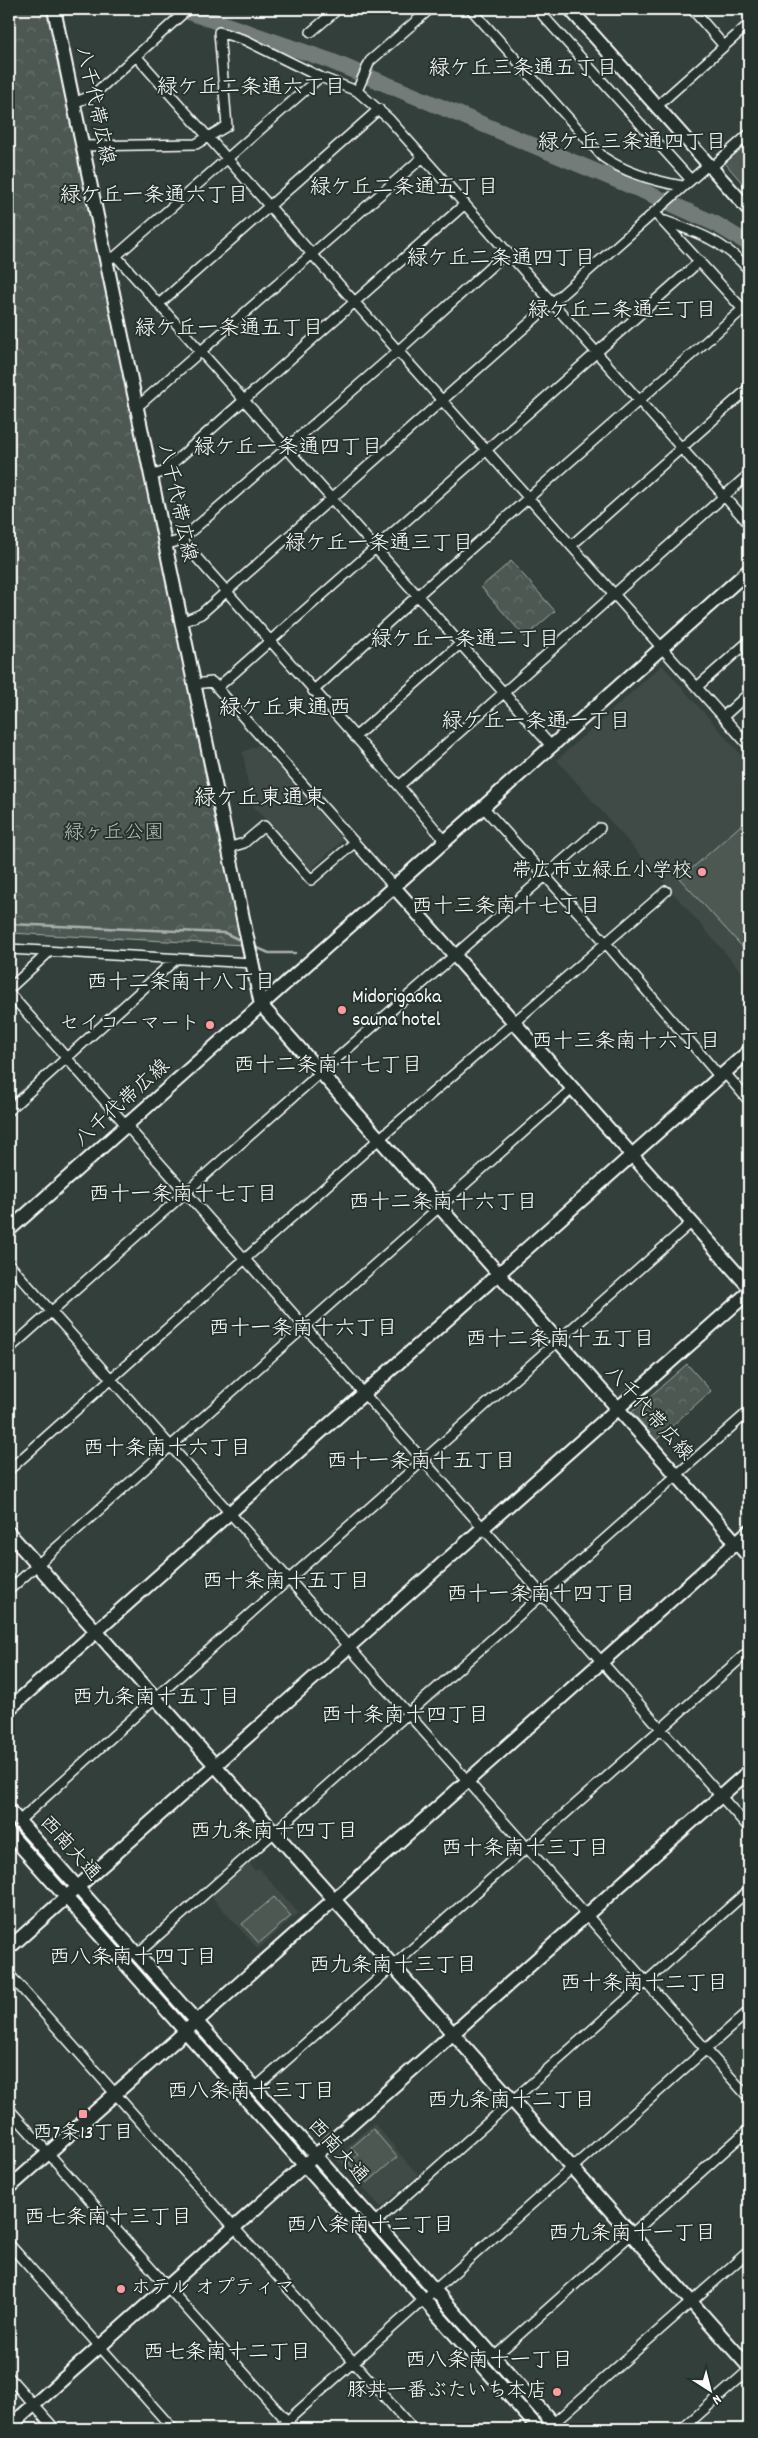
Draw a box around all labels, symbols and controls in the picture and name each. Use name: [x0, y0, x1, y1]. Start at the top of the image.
street label: 八千代帯広線: [68, 44, 120, 168]
district label: 緑ケ丘三条通五丁目: [429, 55, 618, 85]
district label: 緑ケ丘二条通六丁目: [157, 74, 346, 104]
district label: 緑ケ丘三条通四丁目: [538, 129, 727, 159]
district label: 緑ケ丘二条通五丁目: [310, 174, 499, 204]
district label: 緑ケ丘一条通六丁目: [60, 182, 249, 212]
district label: 緑ケ丘二条通四丁目: [407, 245, 596, 275]
district label: 緑ケ丘二条通三丁目: [528, 297, 717, 327]
district label: 緑ケ丘一条通五丁目: [135, 315, 324, 345]
district label: 緑ケ丘一条通四丁目: [194, 434, 383, 464]
street label: 八千代帯広線: [150, 441, 202, 565]
district label: 緑ケ丘一条通三丁目: [285, 530, 474, 560]
district label: 緑ケ丘一条通二丁目: [371, 626, 560, 656]
district label: 緑ケ丘東通西: [219, 694, 351, 725]
district label: 緑ケ丘一条通一丁目: [442, 708, 631, 738]
district label: 緑ケ丘東通東: [194, 784, 326, 815]
park label: 緑ヶ丘公園: [64, 820, 164, 848]
place label: 帯広市立緑丘小学校: [512, 858, 692, 886]
marker: 帯広市立緑丘小学校: [696, 866, 708, 878]
district label: 西十三条南十七丁目: [412, 893, 601, 923]
district label: 西十二条南十八丁目: [87, 969, 276, 999]
place label: Midorigaoka sauna hotel: [352, 984, 442, 1035]
marker: Midorigaoka sauna hotel: [336, 1004, 348, 1016]
place label: セイコーマート: [60, 1011, 200, 1039]
marker: セイコーマート: [204, 1019, 216, 1031]
district label: 西十三条南十六丁目: [532, 1028, 721, 1058]
district label: 西十二条南十七丁目: [234, 1052, 423, 1082]
street label: 八千代帯広線: [69, 1053, 177, 1155]
district label: 西十一条南十七丁目: [89, 1181, 278, 1211]
district label: 西十二条南十六丁目: [349, 1189, 538, 1219]
district label: 西十一条南十六丁目: [209, 1315, 398, 1345]
district label: 西十二条南十五丁目: [466, 1326, 655, 1356]
street label: 八千代帯広線: [597, 1360, 699, 1468]
district label: 西十条南十六丁目: [83, 1435, 251, 1465]
district label: 西十一条南十五丁目: [327, 1448, 516, 1478]
district label: 西十条南十五丁目: [202, 1568, 370, 1598]
district label: 西十一条南十四丁目: [447, 1581, 636, 1611]
district label: 西九条南十五丁目: [72, 1684, 240, 1714]
district label: 西十条南十四丁目: [321, 1702, 489, 1732]
street label: 西南大通: [32, 1810, 106, 1888]
district label: 西九条南十四丁目: [190, 1818, 358, 1848]
district label: 西十条南十三丁目: [441, 1835, 609, 1865]
district label: 西八条南十四丁目: [49, 1944, 217, 1974]
district label: 西九条南十三丁目: [309, 1952, 477, 1982]
district label: 西十条南十二丁目: [560, 1970, 728, 2000]
district label: 西八条南十三丁目: [167, 2078, 335, 2108]
district label: 西九条南十二丁目: [427, 2087, 595, 2117]
marker: 西7条13丁目: [77, 2108, 89, 2120]
street label: 西南大通: [300, 2113, 374, 2191]
place label: 西7条13丁目: [33, 2120, 133, 2148]
district label: 西七条南十三丁目: [24, 2204, 192, 2234]
district label: 西八条南十二丁目: [286, 2212, 454, 2242]
district label: 西九条南十一丁目: [548, 2220, 716, 2250]
place label: ホテル オプティマ: [131, 2275, 295, 2303]
marker: ホテル オプティマ: [115, 2283, 127, 2295]
district label: 西七条南十二丁目: [143, 2339, 311, 2369]
district label: 西八条南十一丁目: [405, 2347, 573, 2377]
north arrow: [686, 2366, 736, 2416]
place label: 豚丼一番ぶたいち本店: [347, 2378, 547, 2406]
marker: 豚丼一番ぶたいち本店: [551, 2386, 563, 2398]
text: N: [708, 2389, 725, 2409]

